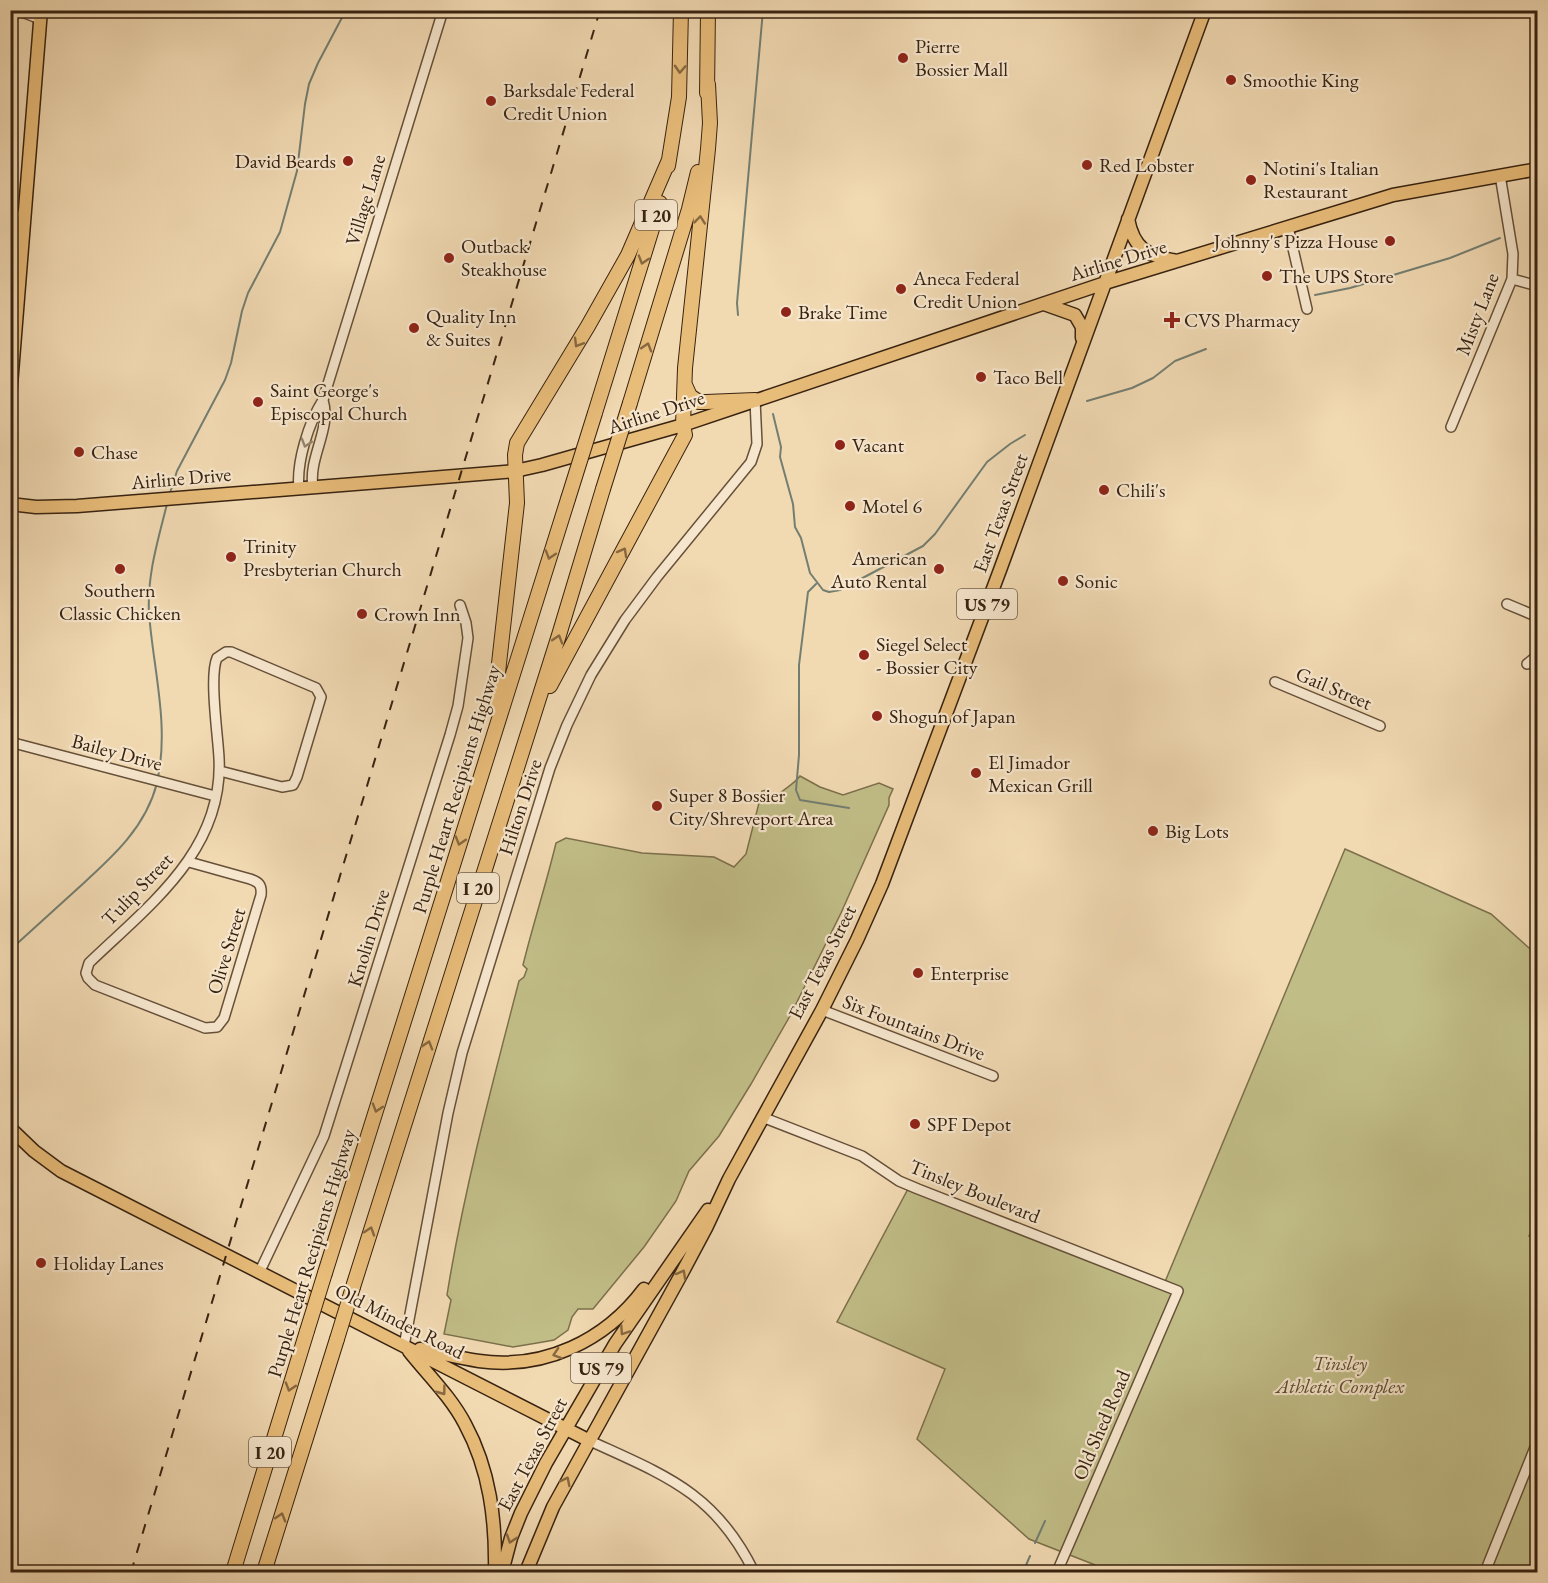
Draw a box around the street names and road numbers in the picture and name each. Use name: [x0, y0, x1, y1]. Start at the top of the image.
street label: Village Lane: [339, 151, 391, 249]
road number: I 20: [635, 200, 677, 230]
street label: Airline Drive: [1065, 233, 1170, 287]
street label: Misty Lane: [1449, 269, 1505, 359]
street label: Airline Drive: [603, 384, 708, 440]
street label: East Texas Street: [966, 449, 1034, 576]
street label: Airline Drive: [129, 461, 232, 495]
road number: US 79: [957, 589, 1017, 619]
street label: Gail Street: [1292, 660, 1377, 716]
street label: Purple Heart Recipients Highway: [406, 661, 506, 917]
street label: Bailey Drive: [69, 727, 165, 777]
street label: Hilton Drive: [492, 756, 548, 858]
street label: Tulip Street: [96, 846, 179, 931]
road number: I 20: [457, 873, 499, 903]
street label: Knolin Drive: [341, 886, 395, 990]
street label: East Texas Street: [782, 900, 862, 1024]
street label: Olive Street: [201, 904, 252, 997]
street label: Six Fountains Drive: [839, 988, 989, 1066]
street label: Purple Heart Recipients Highway: [261, 1125, 361, 1381]
street label: Tinsley Boulevard: [906, 1153, 1045, 1229]
street label: Old Minden Road: [331, 1277, 470, 1365]
road number: US 79: [571, 1353, 631, 1383]
street label: Old Shed Road: [1066, 1365, 1136, 1484]
street label: East Texas Street: [491, 1392, 573, 1515]
road number: I 20: [249, 1437, 291, 1467]

